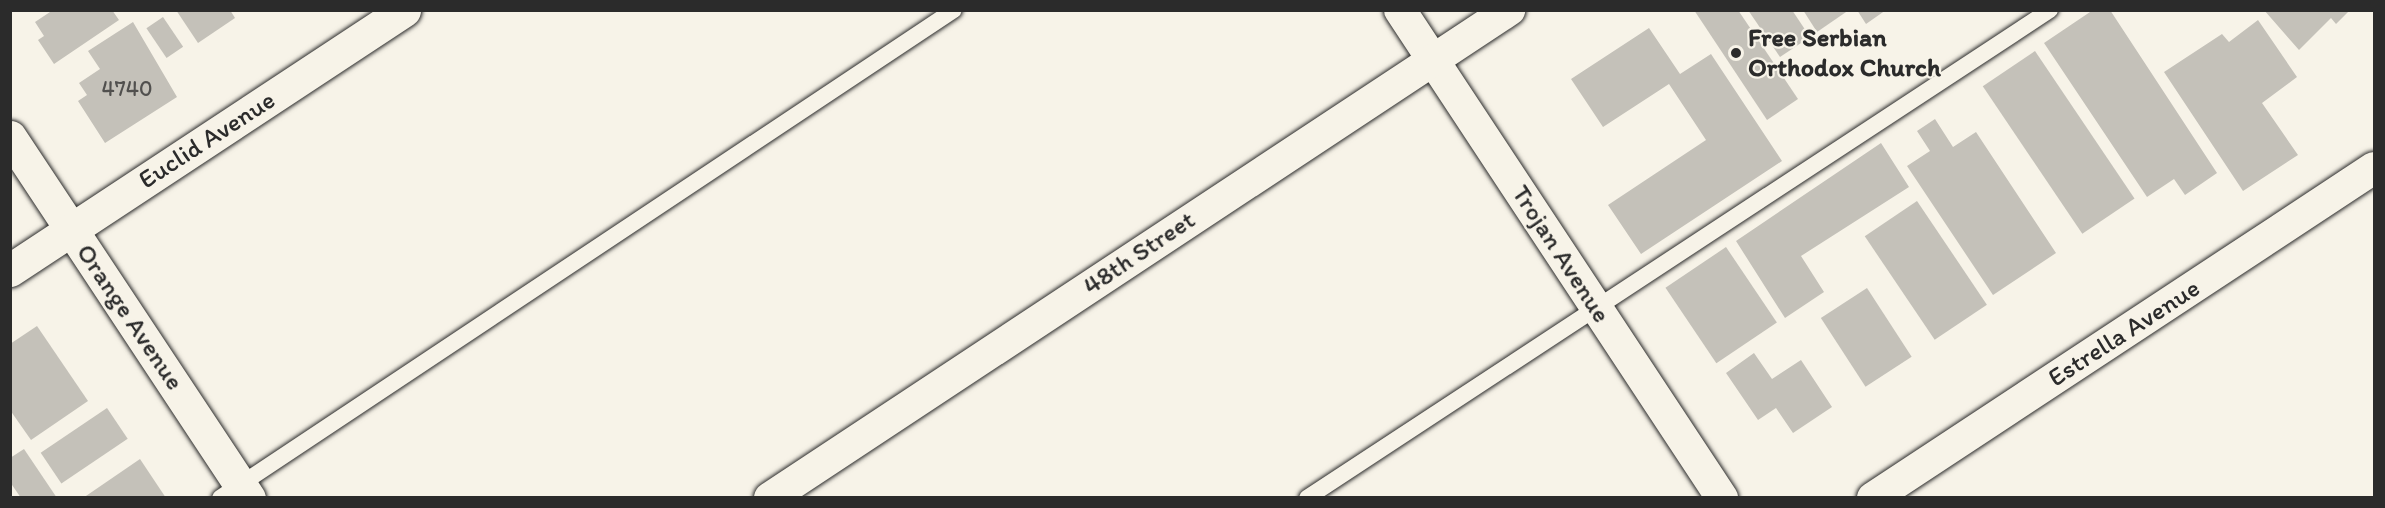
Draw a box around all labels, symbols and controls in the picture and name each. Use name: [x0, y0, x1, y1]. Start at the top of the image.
place label: Free Serbian Orthodox Church: [1748, 22, 1941, 83]
marker: Free Serbian Orthodox Church: [1729, 46, 1743, 60]
house number: 4740: [102, 76, 152, 102]
street label: Euclid Avenue: [133, 84, 281, 196]
street label: Trojan Avenue: [1505, 179, 1617, 329]
street label: 48th Street: [1077, 204, 1201, 302]
street label: Orange Avenue: [70, 238, 190, 396]
street label: Estrella Avenue: [2043, 273, 2205, 393]

